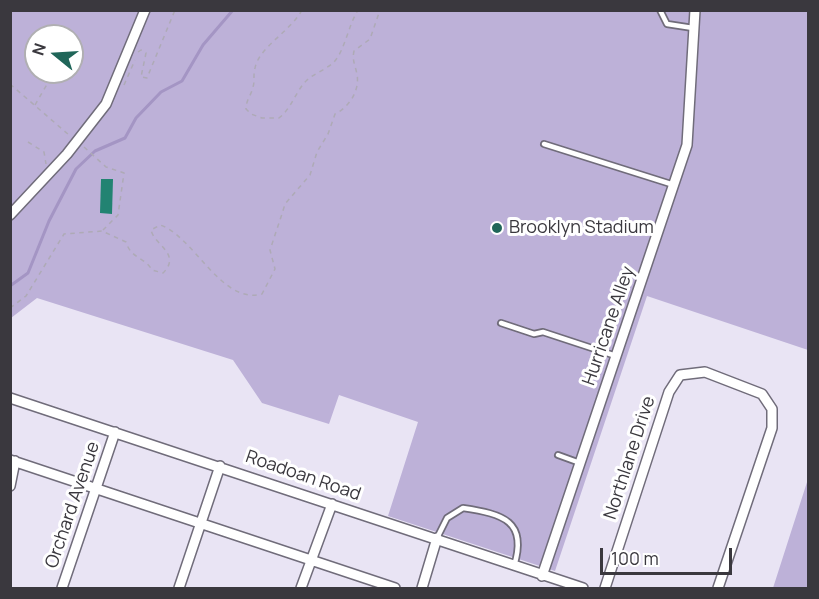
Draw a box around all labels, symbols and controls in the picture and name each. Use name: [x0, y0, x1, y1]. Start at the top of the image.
north arrow: [24, 24, 84, 84]
text: N: [27, 40, 51, 58]
place label: Brooklyn Stadium: [509, 217, 654, 239]
marker: Brooklyn Stadium: [490, 221, 504, 235]
street label: Hurricane Alley: [579, 264, 639, 388]
street label: Northlane Drive: [600, 394, 660, 522]
street label: Orchard Avenue: [41, 439, 105, 571]
street label: Roadoan Road: [243, 446, 363, 506]
scale bar: [603, 536, 735, 574]
text: 100 m: [611, 546, 659, 570]

